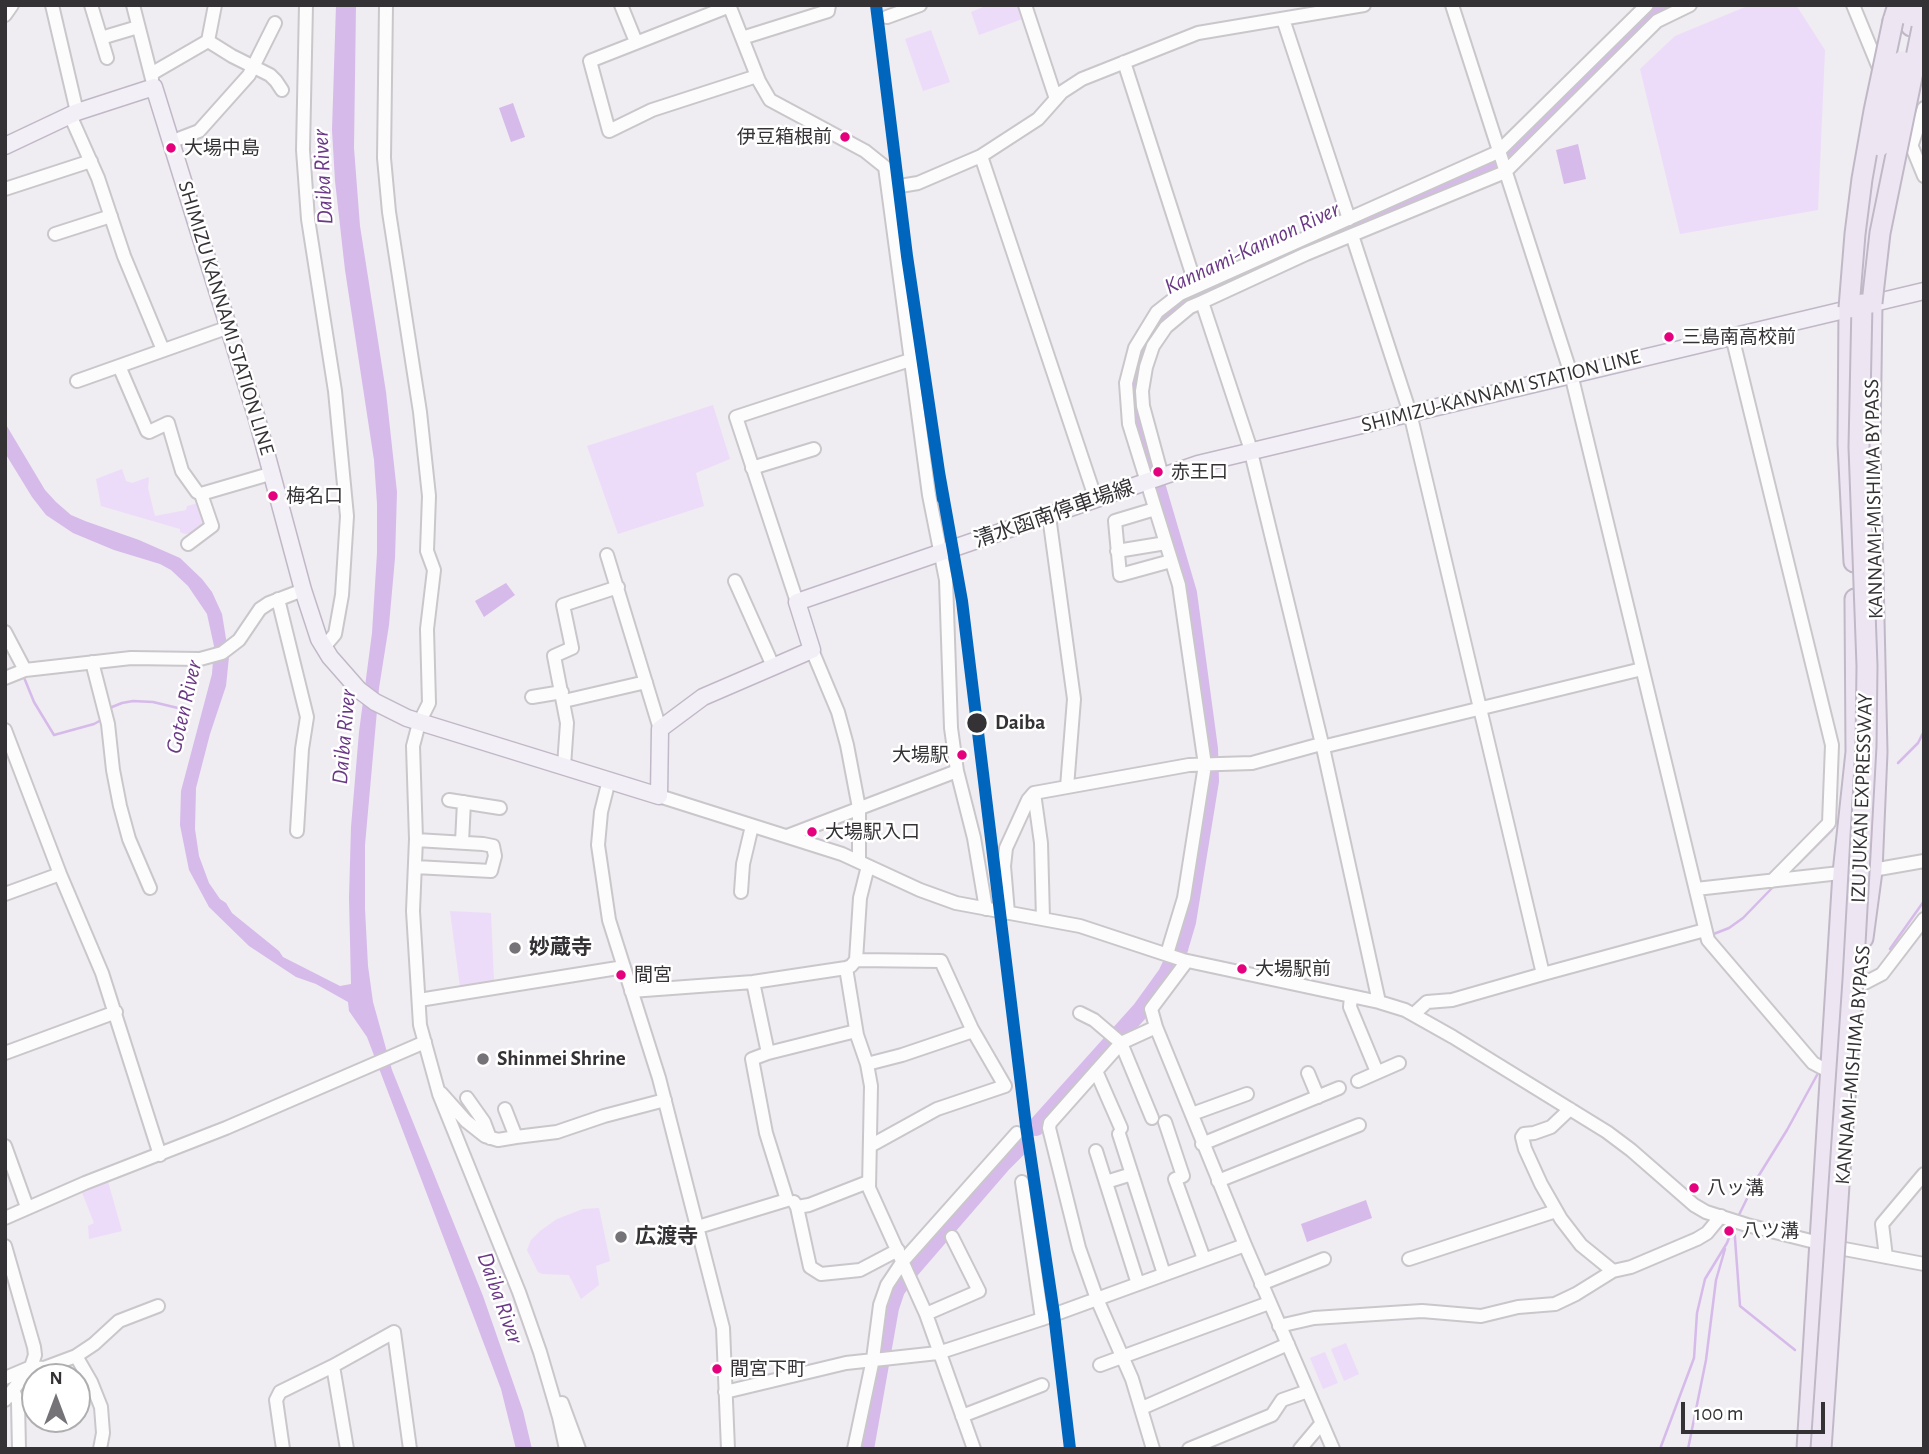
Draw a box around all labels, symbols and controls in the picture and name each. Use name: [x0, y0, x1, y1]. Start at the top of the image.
place label: 伊豆箱根前: [737, 126, 832, 148]
water label: Daiba River: [307, 129, 339, 225]
marker: 伊豆箱根前: [838, 130, 852, 144]
place label: 大場中島: [184, 137, 260, 159]
marker: 大場中島: [164, 141, 178, 155]
street label: SHIMIZU KANNAMI STATION LINE: [172, 178, 280, 458]
water label: Kannami-Kannon River: [1160, 195, 1344, 301]
place label: 三島南高校前: [1682, 326, 1796, 348]
marker: 三島南高校前: [1662, 330, 1676, 344]
street label: SHIMIZU-KANNAMI STATION LINE: [1359, 344, 1643, 438]
street label: KANNAMI-MISHIMA BYPASS: [1859, 379, 1889, 619]
place label: 赤王口: [1171, 461, 1228, 483]
marker: 赤王口: [1151, 465, 1165, 479]
street label: 清水函南停車場線: [970, 475, 1138, 553]
place label: 梅名口: [286, 485, 343, 507]
marker: 梅名口: [266, 489, 280, 503]
water label: Goten River: [160, 658, 208, 756]
water label: Daiba River: [326, 688, 362, 786]
street label: IZU JUKAN EXPRESSWAY: [1846, 693, 1878, 903]
place label: Daiba: [995, 710, 1045, 736]
marker: Daiba: [965, 711, 989, 735]
place label: 大場駅: [892, 744, 949, 766]
marker: 大場駅: [955, 748, 969, 762]
place label: 大場駅入口: [825, 821, 920, 843]
marker: 大場駅入口: [805, 825, 819, 839]
place label: 妙蔵寺: [529, 935, 592, 961]
marker: 妙蔵寺: [507, 940, 523, 956]
street label: KANNAMI-MISHIMA BYPASS: [1830, 944, 1876, 1186]
place label: 大場駅前: [1255, 958, 1331, 980]
marker: 大場駅前: [1235, 962, 1249, 976]
place label: 間宮: [634, 964, 672, 986]
marker: 間宮: [614, 968, 628, 982]
place label: Shinmei Shrine: [497, 1046, 626, 1072]
marker: Shinmei Shrine: [475, 1051, 491, 1067]
place label: 八ッ溝: [1707, 1177, 1764, 1199]
marker: 八ッ溝: [1687, 1181, 1701, 1195]
place label: 八ツ溝: [1742, 1220, 1799, 1242]
place label: 広渡寺: [635, 1224, 698, 1250]
marker: 八ツ溝: [1722, 1224, 1736, 1238]
marker: 広渡寺: [613, 1229, 629, 1245]
water label: Daiba River: [471, 1248, 529, 1348]
place label: 間宮下町: [730, 1358, 806, 1380]
marker: 間宮下町: [710, 1362, 724, 1376]
north arrow: [21, 1363, 91, 1433]
text: N: [49, 1369, 63, 1388]
scale bar: [1684, 1388, 1828, 1432]
text: 100 m: [1694, 1403, 1744, 1424]

